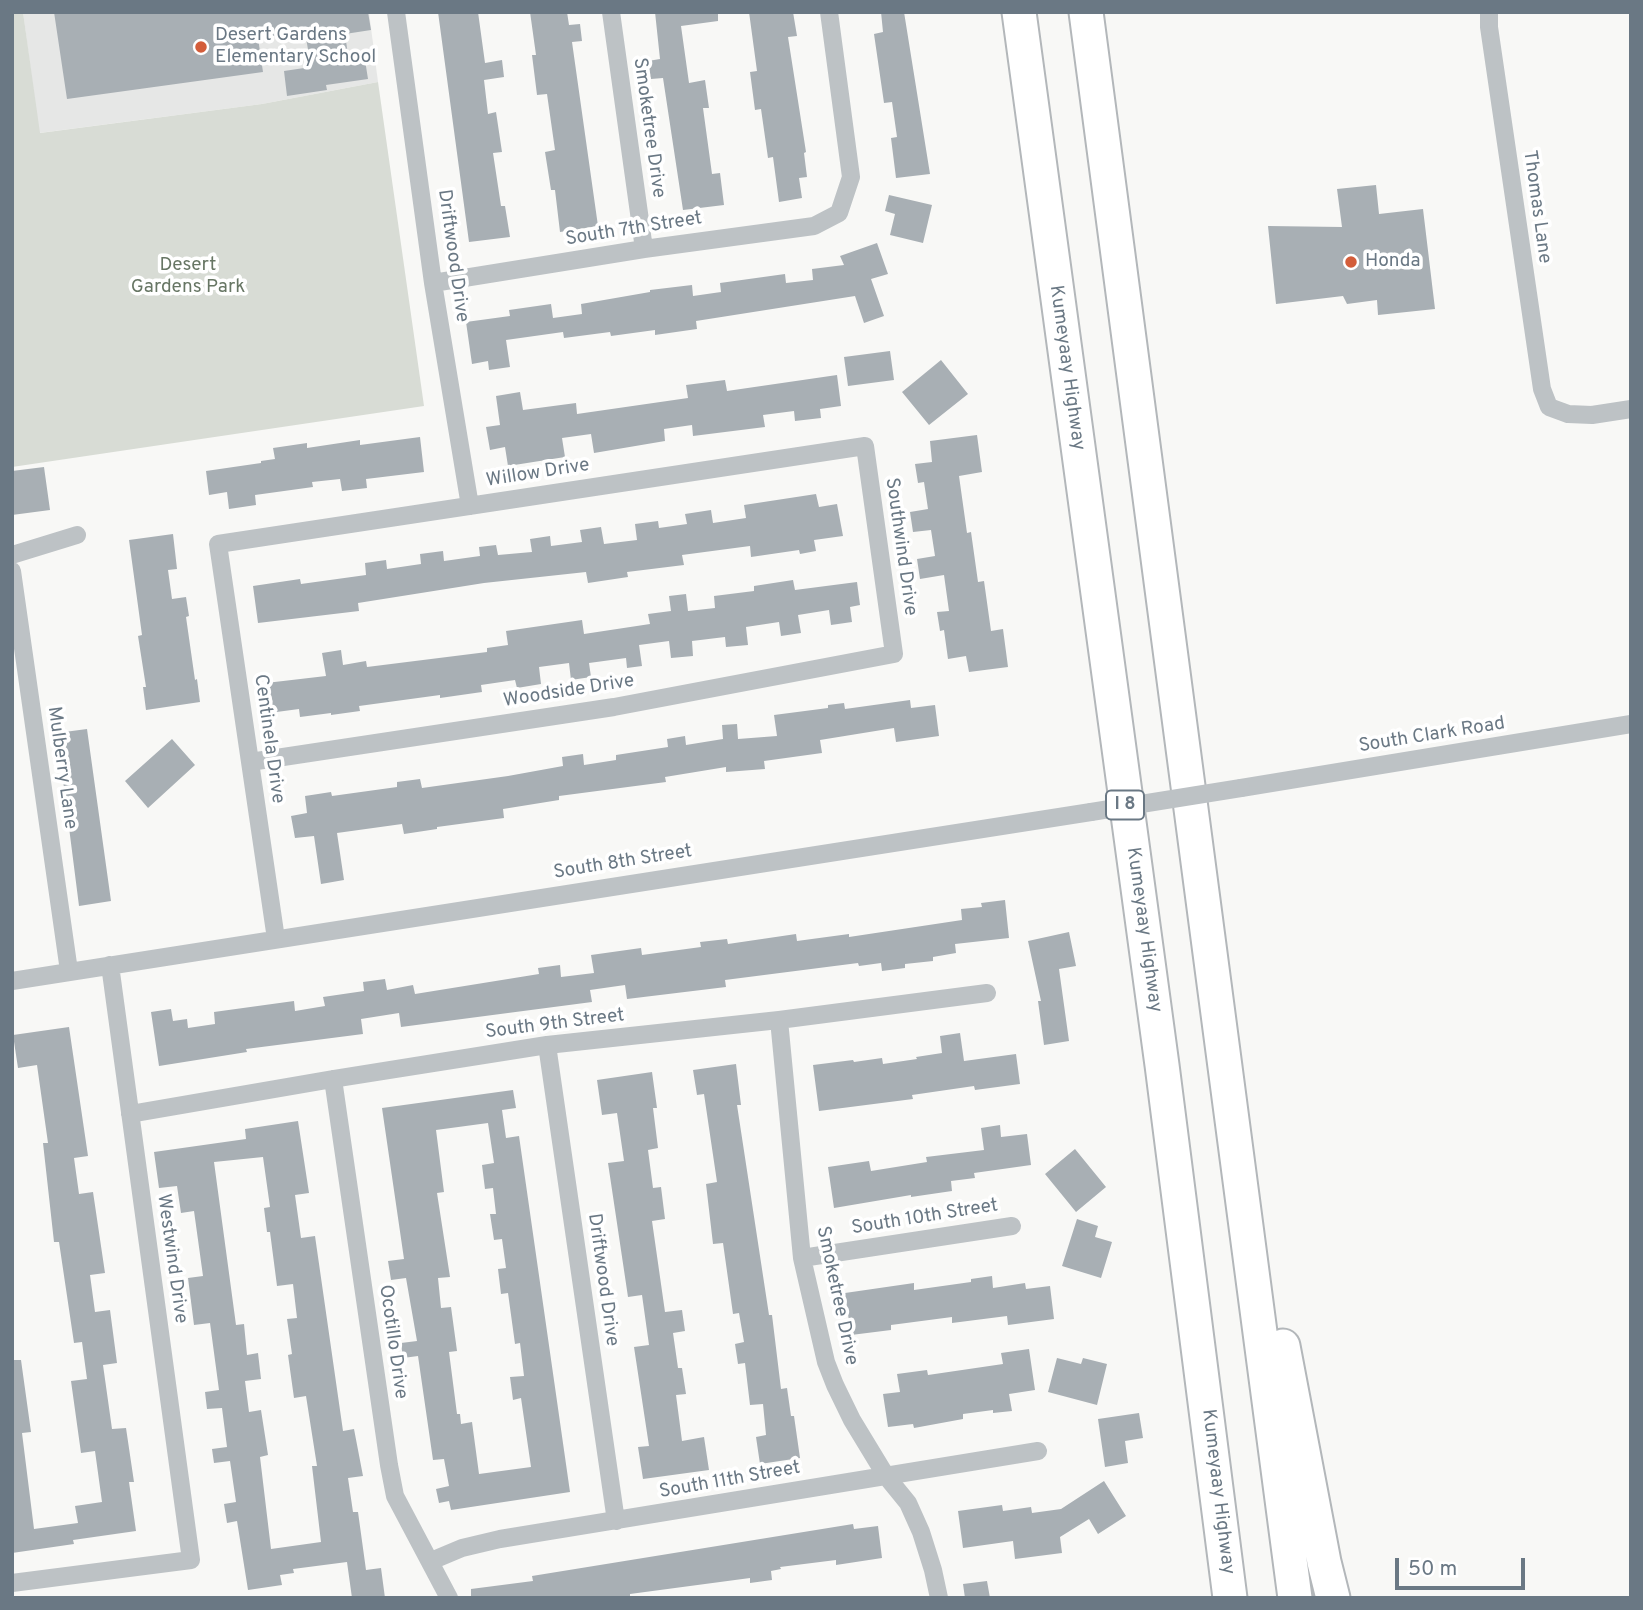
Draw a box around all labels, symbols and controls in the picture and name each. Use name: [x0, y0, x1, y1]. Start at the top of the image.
place label: Desert Gardens Elementary School: [215, 25, 376, 69]
marker: Desert Gardens Elementary School: [193, 39, 209, 55]
street label: Smoketree Drive: [627, 56, 669, 200]
street label: Thomas Lane: [1517, 149, 1555, 265]
street label: Driftwood Drive: [431, 188, 473, 324]
street label: South 7th Street: [564, 208, 704, 252]
place label: Honda: [1365, 251, 1420, 273]
marker: Honda: [1343, 254, 1359, 270]
park label: Desert Gardens Park: [131, 255, 245, 299]
street label: Kumeyaay Highway: [1043, 284, 1089, 452]
street label: Willow Drive: [485, 455, 591, 493]
street label: Southwind Drive: [879, 476, 921, 618]
street label: Woodside Drive: [502, 670, 636, 714]
street label: Centinela Drive: [248, 673, 288, 805]
street label: Mulberry Lane: [41, 705, 81, 831]
street label: South Clark Road: [1357, 713, 1507, 759]
road number: I 8: [1106, 790, 1144, 820]
street label: South 8th Street: [552, 841, 694, 885]
street label: Kumeyaay Highway: [1120, 846, 1166, 1014]
street label: South 9th Street: [484, 1005, 626, 1045]
street label: Westwind Drive: [151, 1193, 191, 1325]
street label: South 10th Street: [850, 1195, 1000, 1241]
street label: Driftwood Drive: [581, 1212, 623, 1348]
street label: Smoketree Drive: [810, 1224, 862, 1368]
street label: Ocotillo Drive: [373, 1283, 411, 1401]
street label: Kumeyaay Highway: [1196, 1408, 1238, 1576]
street label: South 11th Street: [658, 1457, 802, 1505]
scale bar: [1398, 1544, 1528, 1588]
text: 50 m: [1408, 1556, 1457, 1583]

